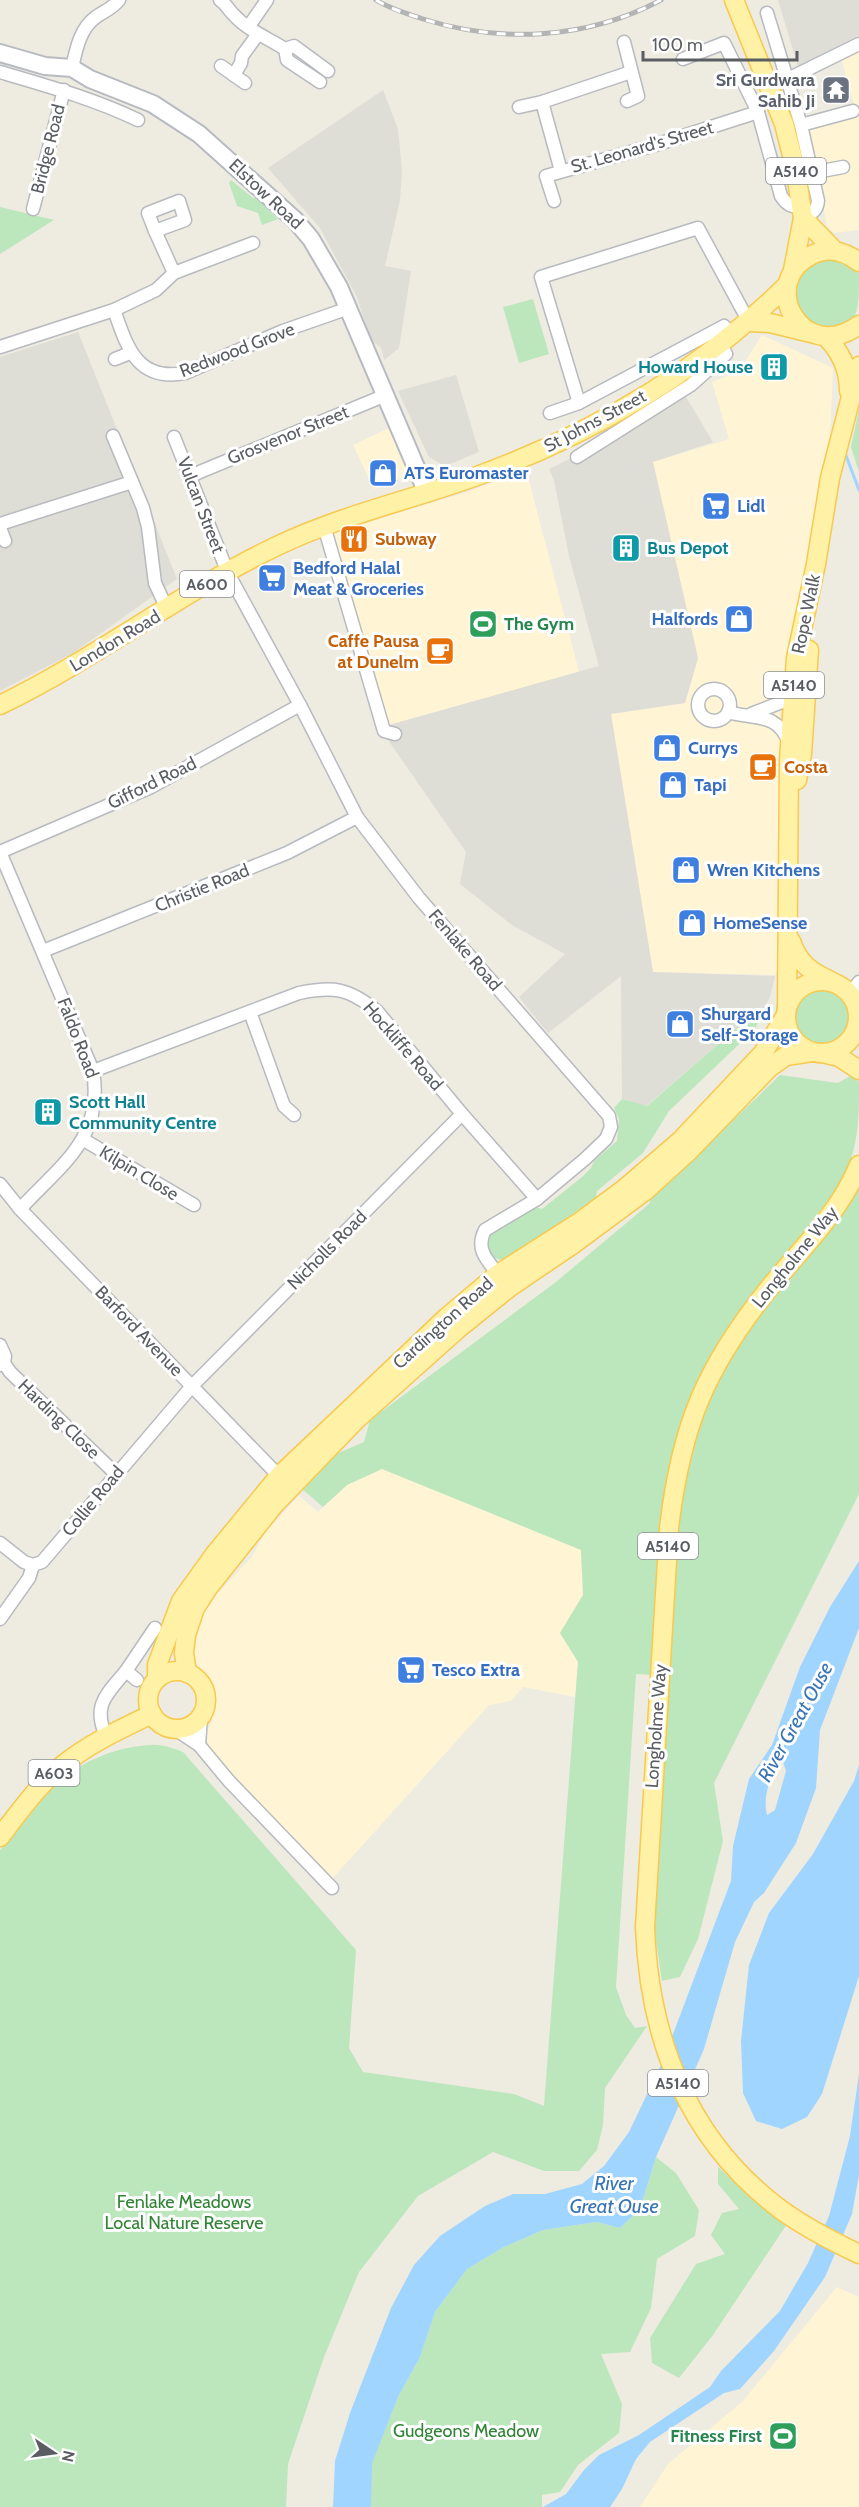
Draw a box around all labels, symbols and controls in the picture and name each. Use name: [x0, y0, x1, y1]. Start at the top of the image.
scale bar: [643, 24, 798, 62]
text: 100 m: [652, 34, 703, 56]
place label: Sri Gurdwara Sahib Ji: [716, 69, 815, 112]
temple icon: Sri Gurdwara Sahib Ji: [820, 74, 852, 106]
street label: Bridge Road: [26, 102, 70, 196]
street label: St. Leonard's Street: [568, 116, 716, 178]
street label: Elstow Road: [224, 154, 308, 234]
road number: A5140: [766, 158, 826, 184]
street label: Redwood Grove: [176, 318, 298, 382]
building icon: Howard House: [758, 351, 790, 383]
place label: Howard House: [638, 356, 753, 378]
street label: St Johns Street: [540, 385, 650, 457]
street label: Grosvenor Street: [224, 401, 352, 469]
street label: Vulcan Street: [173, 454, 229, 556]
shop icon: ATS Euromaster: [367, 457, 399, 489]
place label: ATS Euromaster: [404, 462, 528, 484]
supermarket icon: Lidl: [700, 490, 732, 522]
place label: Lidl: [737, 495, 766, 517]
restaurant icon: Subway: [338, 523, 370, 555]
place label: Subway: [375, 528, 437, 550]
building icon: Bus Depot: [610, 532, 642, 564]
place label: Bus Depot: [647, 537, 729, 559]
place label: Bedford Halal Meat & Groceries: [293, 557, 424, 600]
supermarket icon: Bedford Halal Meat & Groceries: [256, 562, 288, 594]
road number: A600: [180, 571, 234, 597]
street label: Rope Walk: [787, 571, 825, 656]
shop icon: Halfords: [723, 603, 755, 635]
street label: London Road: [66, 605, 164, 677]
sports icon: The Gym: [467, 608, 499, 640]
place label: Halfords: [651, 608, 718, 630]
place label: The Gym: [504, 613, 574, 635]
place label: Caffe Pausa at Dunelm: [328, 630, 419, 673]
cafe icon: Caffe Pausa at Dunelm: [424, 635, 456, 667]
road number: A5140: [764, 672, 824, 698]
shop icon: Currys: [651, 732, 683, 764]
place label: Currys: [688, 737, 738, 759]
cafe icon: Costa: [747, 751, 779, 783]
street label: Gifford Road: [104, 752, 200, 814]
place label: Costa: [784, 756, 828, 778]
shop icon: Tapi: [657, 769, 689, 801]
place label: Tapi: [694, 774, 727, 796]
shop icon: Wren Kitchens: [670, 854, 702, 886]
street label: Christie Road: [152, 859, 252, 917]
place label: Wren Kitchens: [707, 859, 820, 881]
street label: Fenlake Road: [424, 905, 506, 995]
shop icon: HomeSense: [676, 907, 708, 939]
place label: HomeSense: [713, 912, 807, 934]
street label: Faldo Road: [53, 995, 103, 1081]
street label: Hockliffe Road: [358, 997, 448, 1095]
place label: Shurgard Self-Storage: [701, 1003, 798, 1046]
shop icon: Shurgard Self-Storage: [664, 1008, 696, 1040]
place label: Scott Hall Community Centre: [69, 1091, 216, 1134]
building icon: Scott Hall Community Centre: [32, 1096, 64, 1128]
street label: Kilpin Close: [95, 1141, 183, 1205]
street label: Longholme Way: [747, 1202, 843, 1312]
street label: Nicholls Road: [283, 1206, 371, 1294]
street label: Cardington Road: [388, 1272, 498, 1374]
street label: Barford Avenue: [90, 1281, 188, 1381]
street label: Harding Close: [13, 1375, 105, 1463]
street label: Collie Road: [57, 1461, 129, 1541]
road number: A5140: [638, 1533, 698, 1559]
supermarket icon: Tesco Extra: [395, 1654, 427, 1686]
water label: River Great Ouse: [752, 1658, 838, 1786]
place label: Tesco Extra: [432, 1659, 520, 1681]
street label: Longholme Way: [641, 1663, 671, 1789]
road number: A603: [28, 1760, 80, 1786]
road number: A5140: [648, 2070, 708, 2096]
water label: River Great Ouse: [569, 2171, 659, 2218]
park label: Fenlake Meadows Local Nature Reserve: [104, 2191, 264, 2234]
park label: Gudgeons Meadow: [393, 2420, 539, 2442]
sports icon: Fitness First: [767, 2420, 799, 2452]
north arrow: [24, 2423, 84, 2483]
place label: Fitness First: [670, 2425, 762, 2447]
text: N: [58, 2449, 79, 2464]

